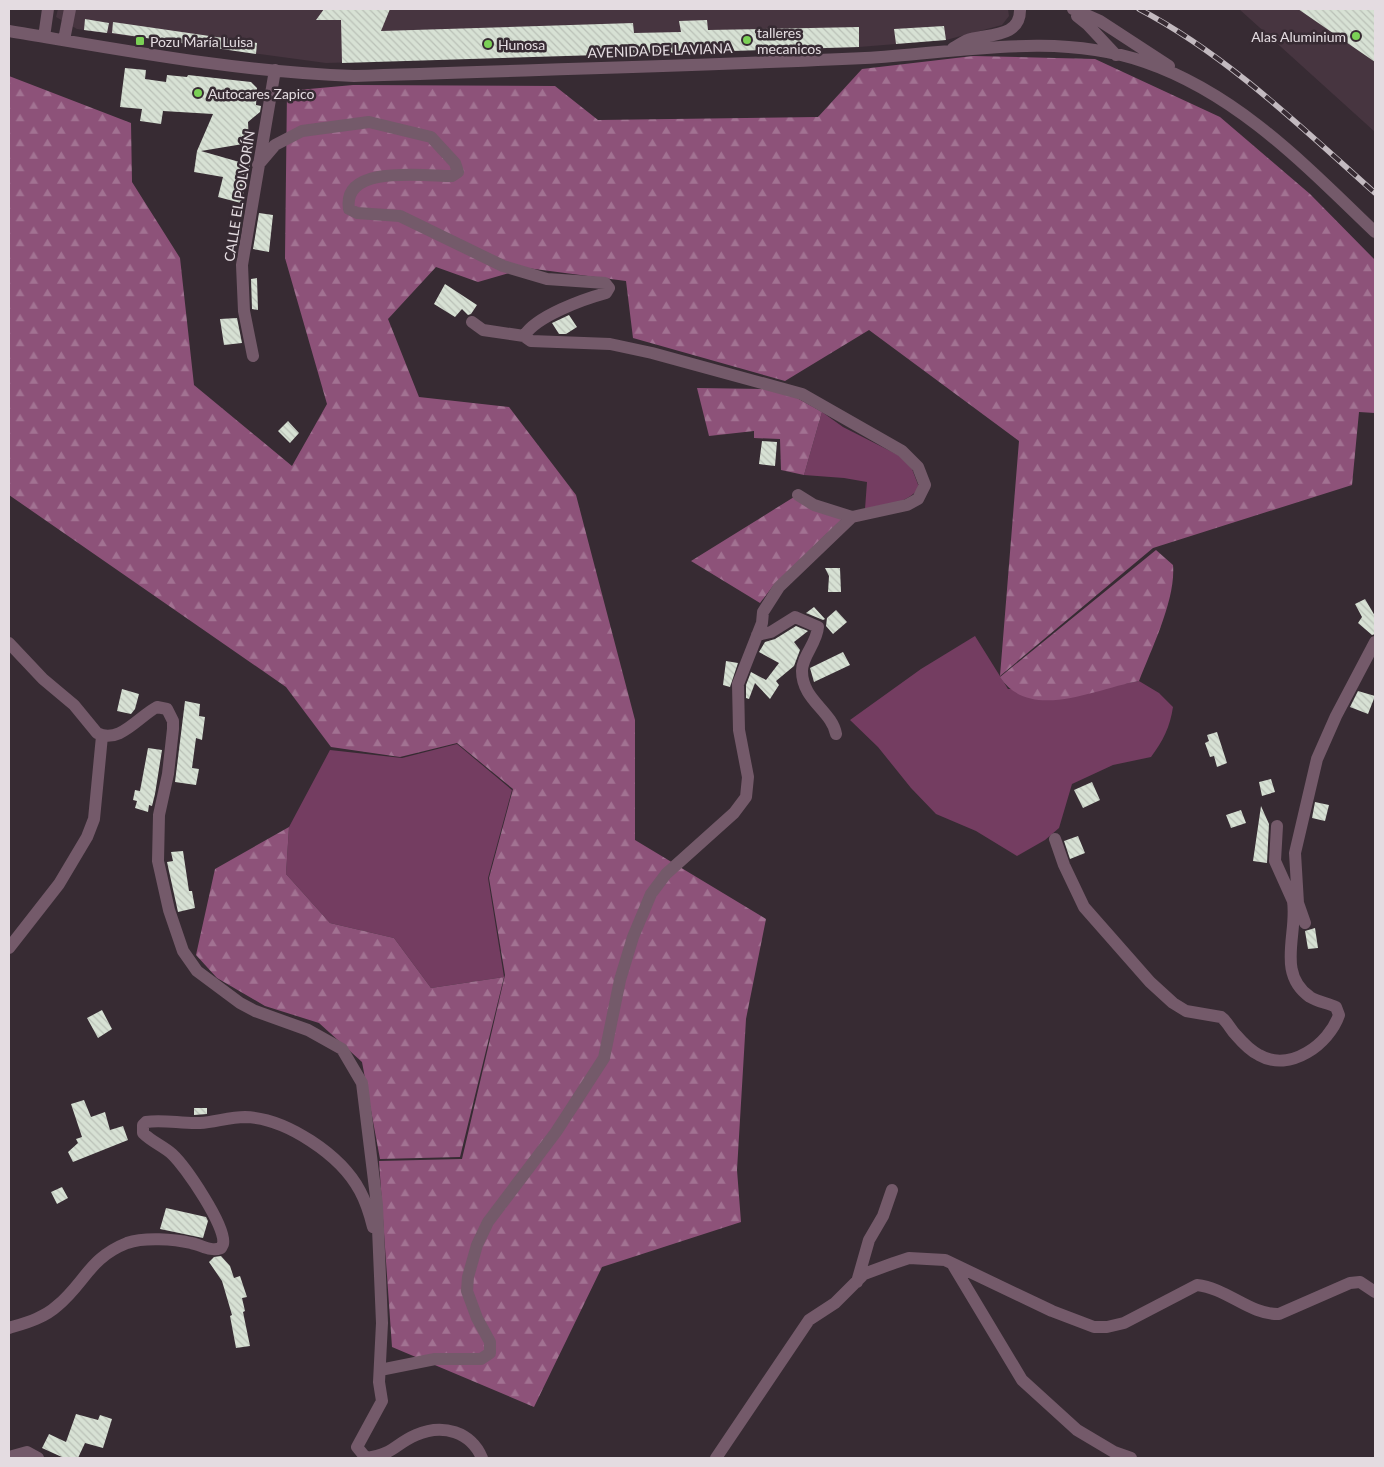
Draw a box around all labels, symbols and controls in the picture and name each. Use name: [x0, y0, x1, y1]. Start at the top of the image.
place label: talleres mecanicos: [757, 24, 821, 57]
place label: Alas Aluminium: [1251, 28, 1346, 45]
marker: Alas Aluminium: [1350, 30, 1362, 42]
place label: Pozu María Luisa: [150, 33, 253, 50]
marker: talleres mecanicos: [741, 34, 753, 46]
marker: Pozu María Luisa: [134, 35, 146, 47]
place label: Hunosa: [498, 36, 545, 53]
marker: Hunosa: [482, 38, 494, 50]
street label: AVENIDA DE LAVIANA: [587, 39, 733, 61]
place label: Autocares Zapico: [208, 85, 315, 102]
marker: Autocares Zapico: [192, 87, 204, 99]
street label: CALLE EL POLVORÍN: [220, 129, 258, 263]

